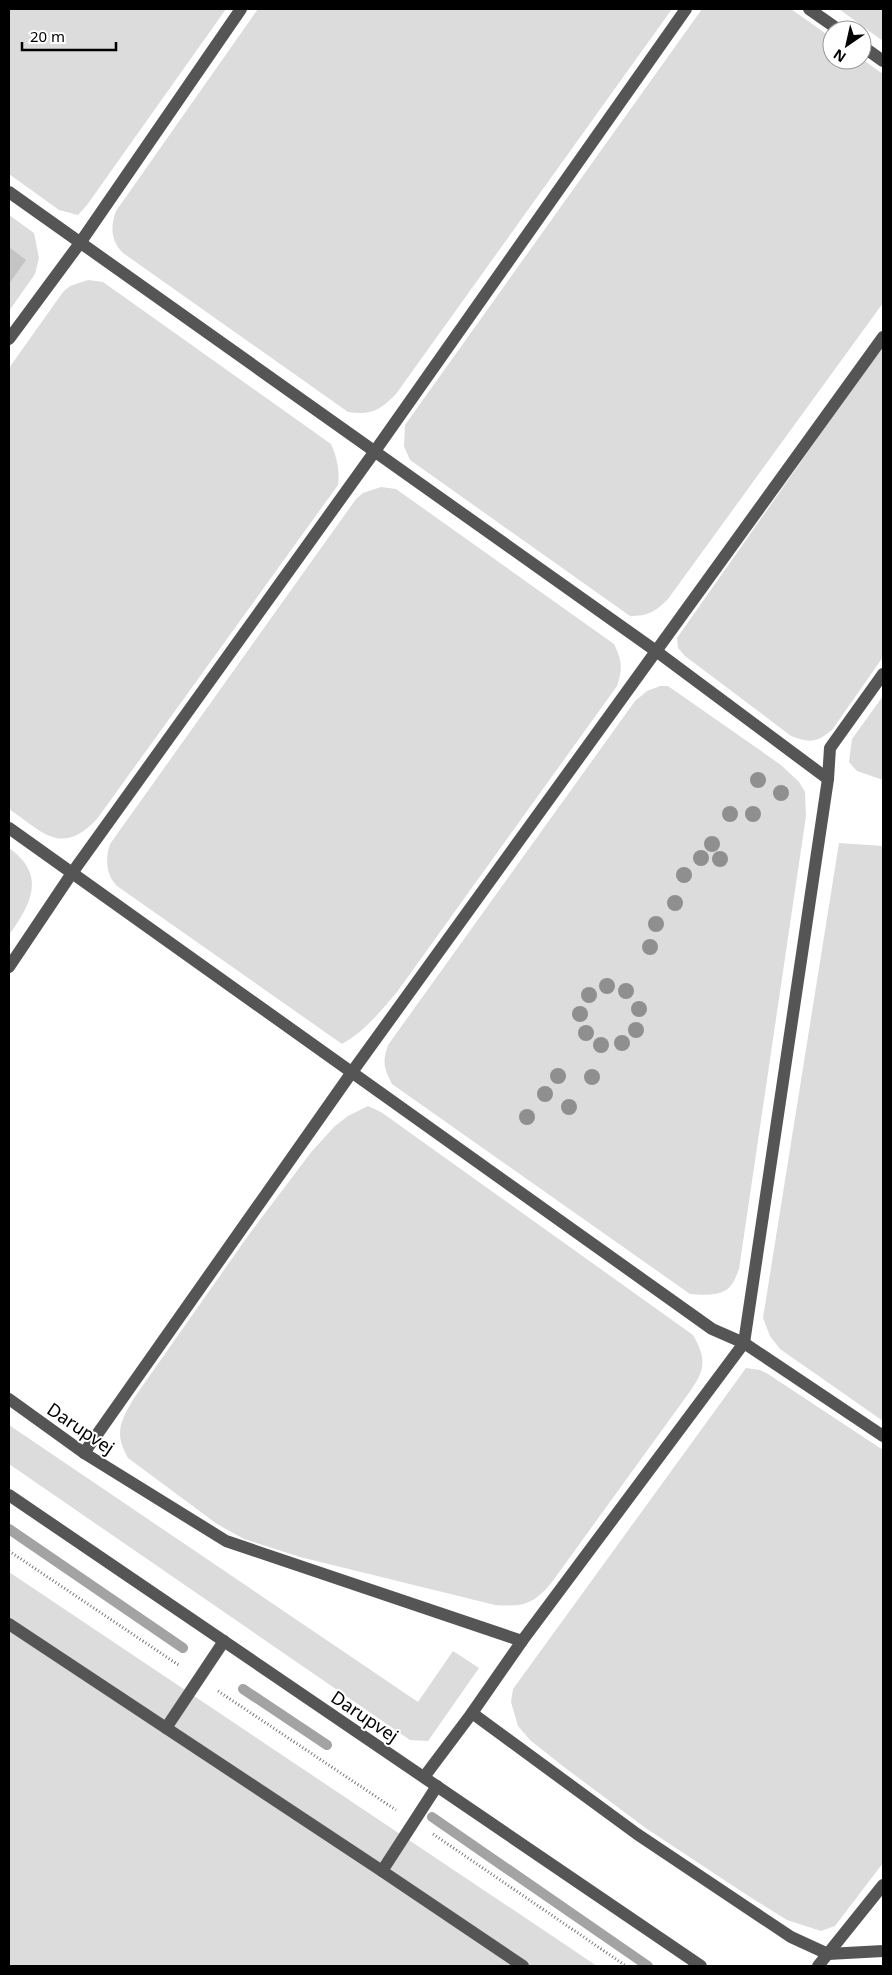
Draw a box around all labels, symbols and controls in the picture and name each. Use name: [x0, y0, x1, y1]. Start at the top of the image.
scale bar: [22, 20, 116, 52]
north arrow: [822, 20, 872, 70]
text: 20 m: [30, 26, 65, 46]
text: N: [829, 45, 849, 67]
street label: Darupvej: [43, 1397, 119, 1459]
street label: Darupvej: [327, 1685, 403, 1747]

